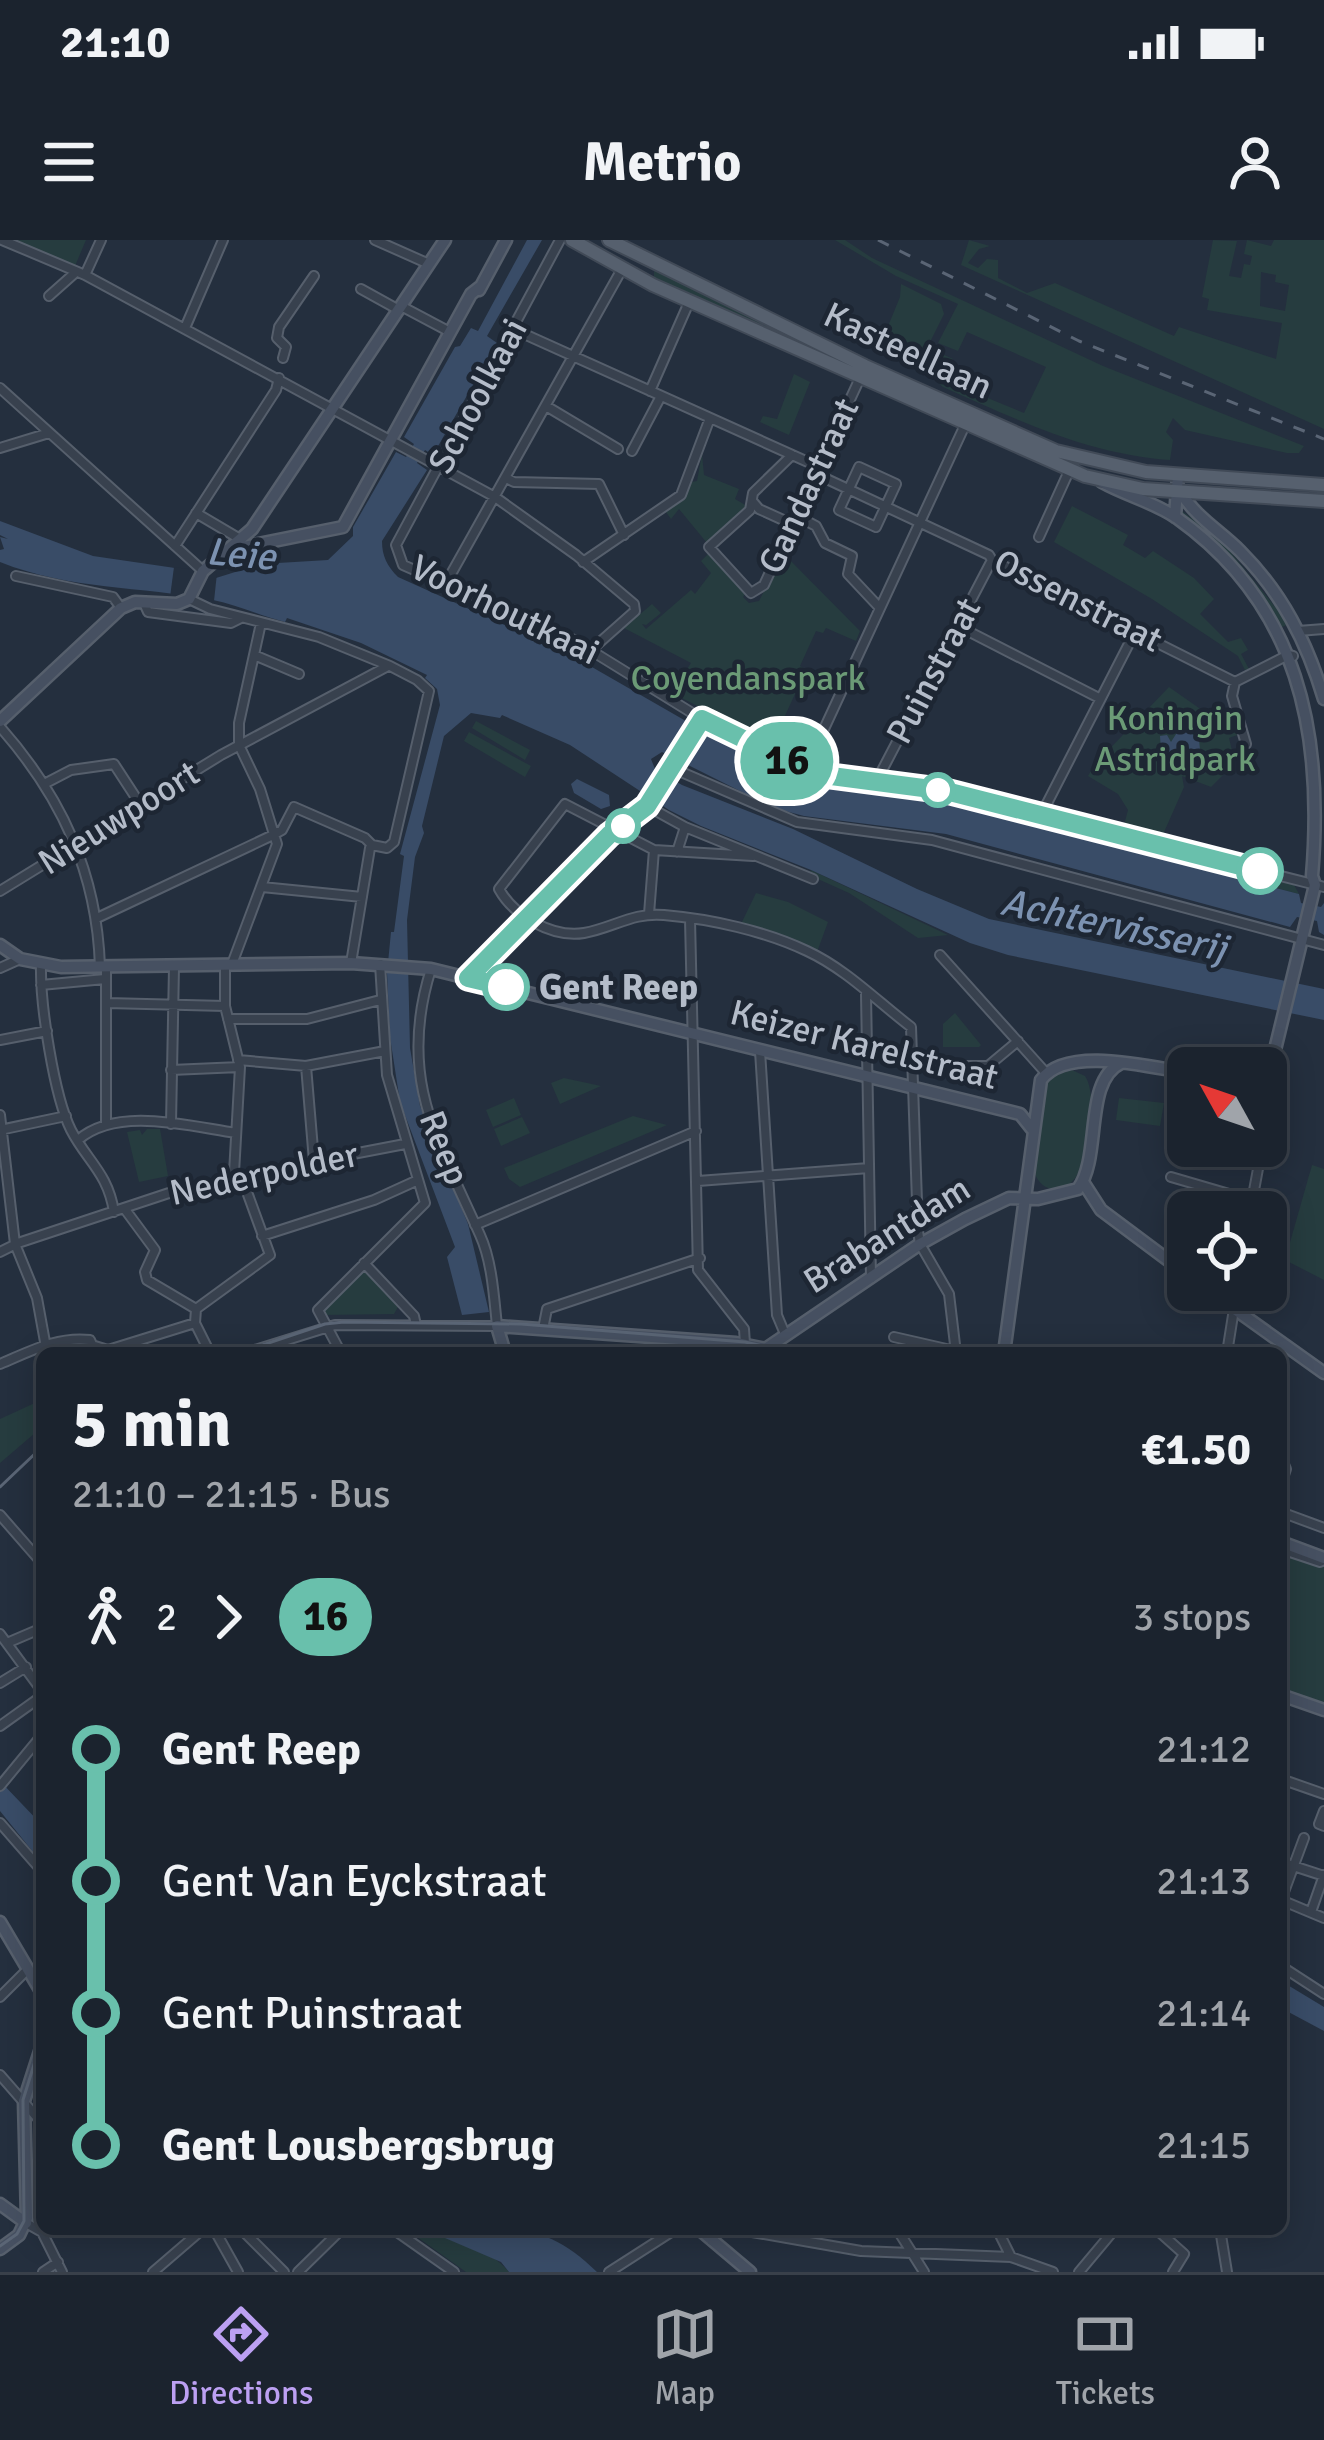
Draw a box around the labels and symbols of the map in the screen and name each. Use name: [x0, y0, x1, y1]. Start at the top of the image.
street label: Kasteellaan: [817, 292, 999, 410]
street label: Schoolkaai: [418, 311, 538, 481]
street label: Gandastraat: [749, 391, 869, 581]
water label: Leie: [205, 527, 280, 581]
street label: Ossenstraat: [986, 539, 1170, 663]
street label: Voorhoutkaai: [403, 545, 607, 675]
street label: Puinstraat: [877, 590, 991, 752]
park label: Coyendanspark: [630, 656, 866, 701]
park label: Koningin Astridpark: [1094, 696, 1256, 782]
line badge: 16: [733, 722, 841, 800]
street label: Nieuwpoort: [30, 751, 208, 885]
unlabelled marker: [922, 774, 954, 806]
unlabelled marker: [607, 810, 639, 842]
unlabelled marker: [1238, 849, 1282, 893]
water label: Achtervisserij: [997, 878, 1234, 973]
marker: Gent Reep: [484, 965, 528, 1009]
place label: Gent Reep: [539, 965, 698, 1010]
street label: Keizer Karelstraat: [725, 990, 1003, 1100]
north arrow: [1167, 1047, 1287, 1167]
street label: Reep: [409, 1104, 479, 1192]
street label: Nederpolder: [166, 1132, 363, 1216]
street label: Brabantdam: [795, 1166, 979, 1304]

